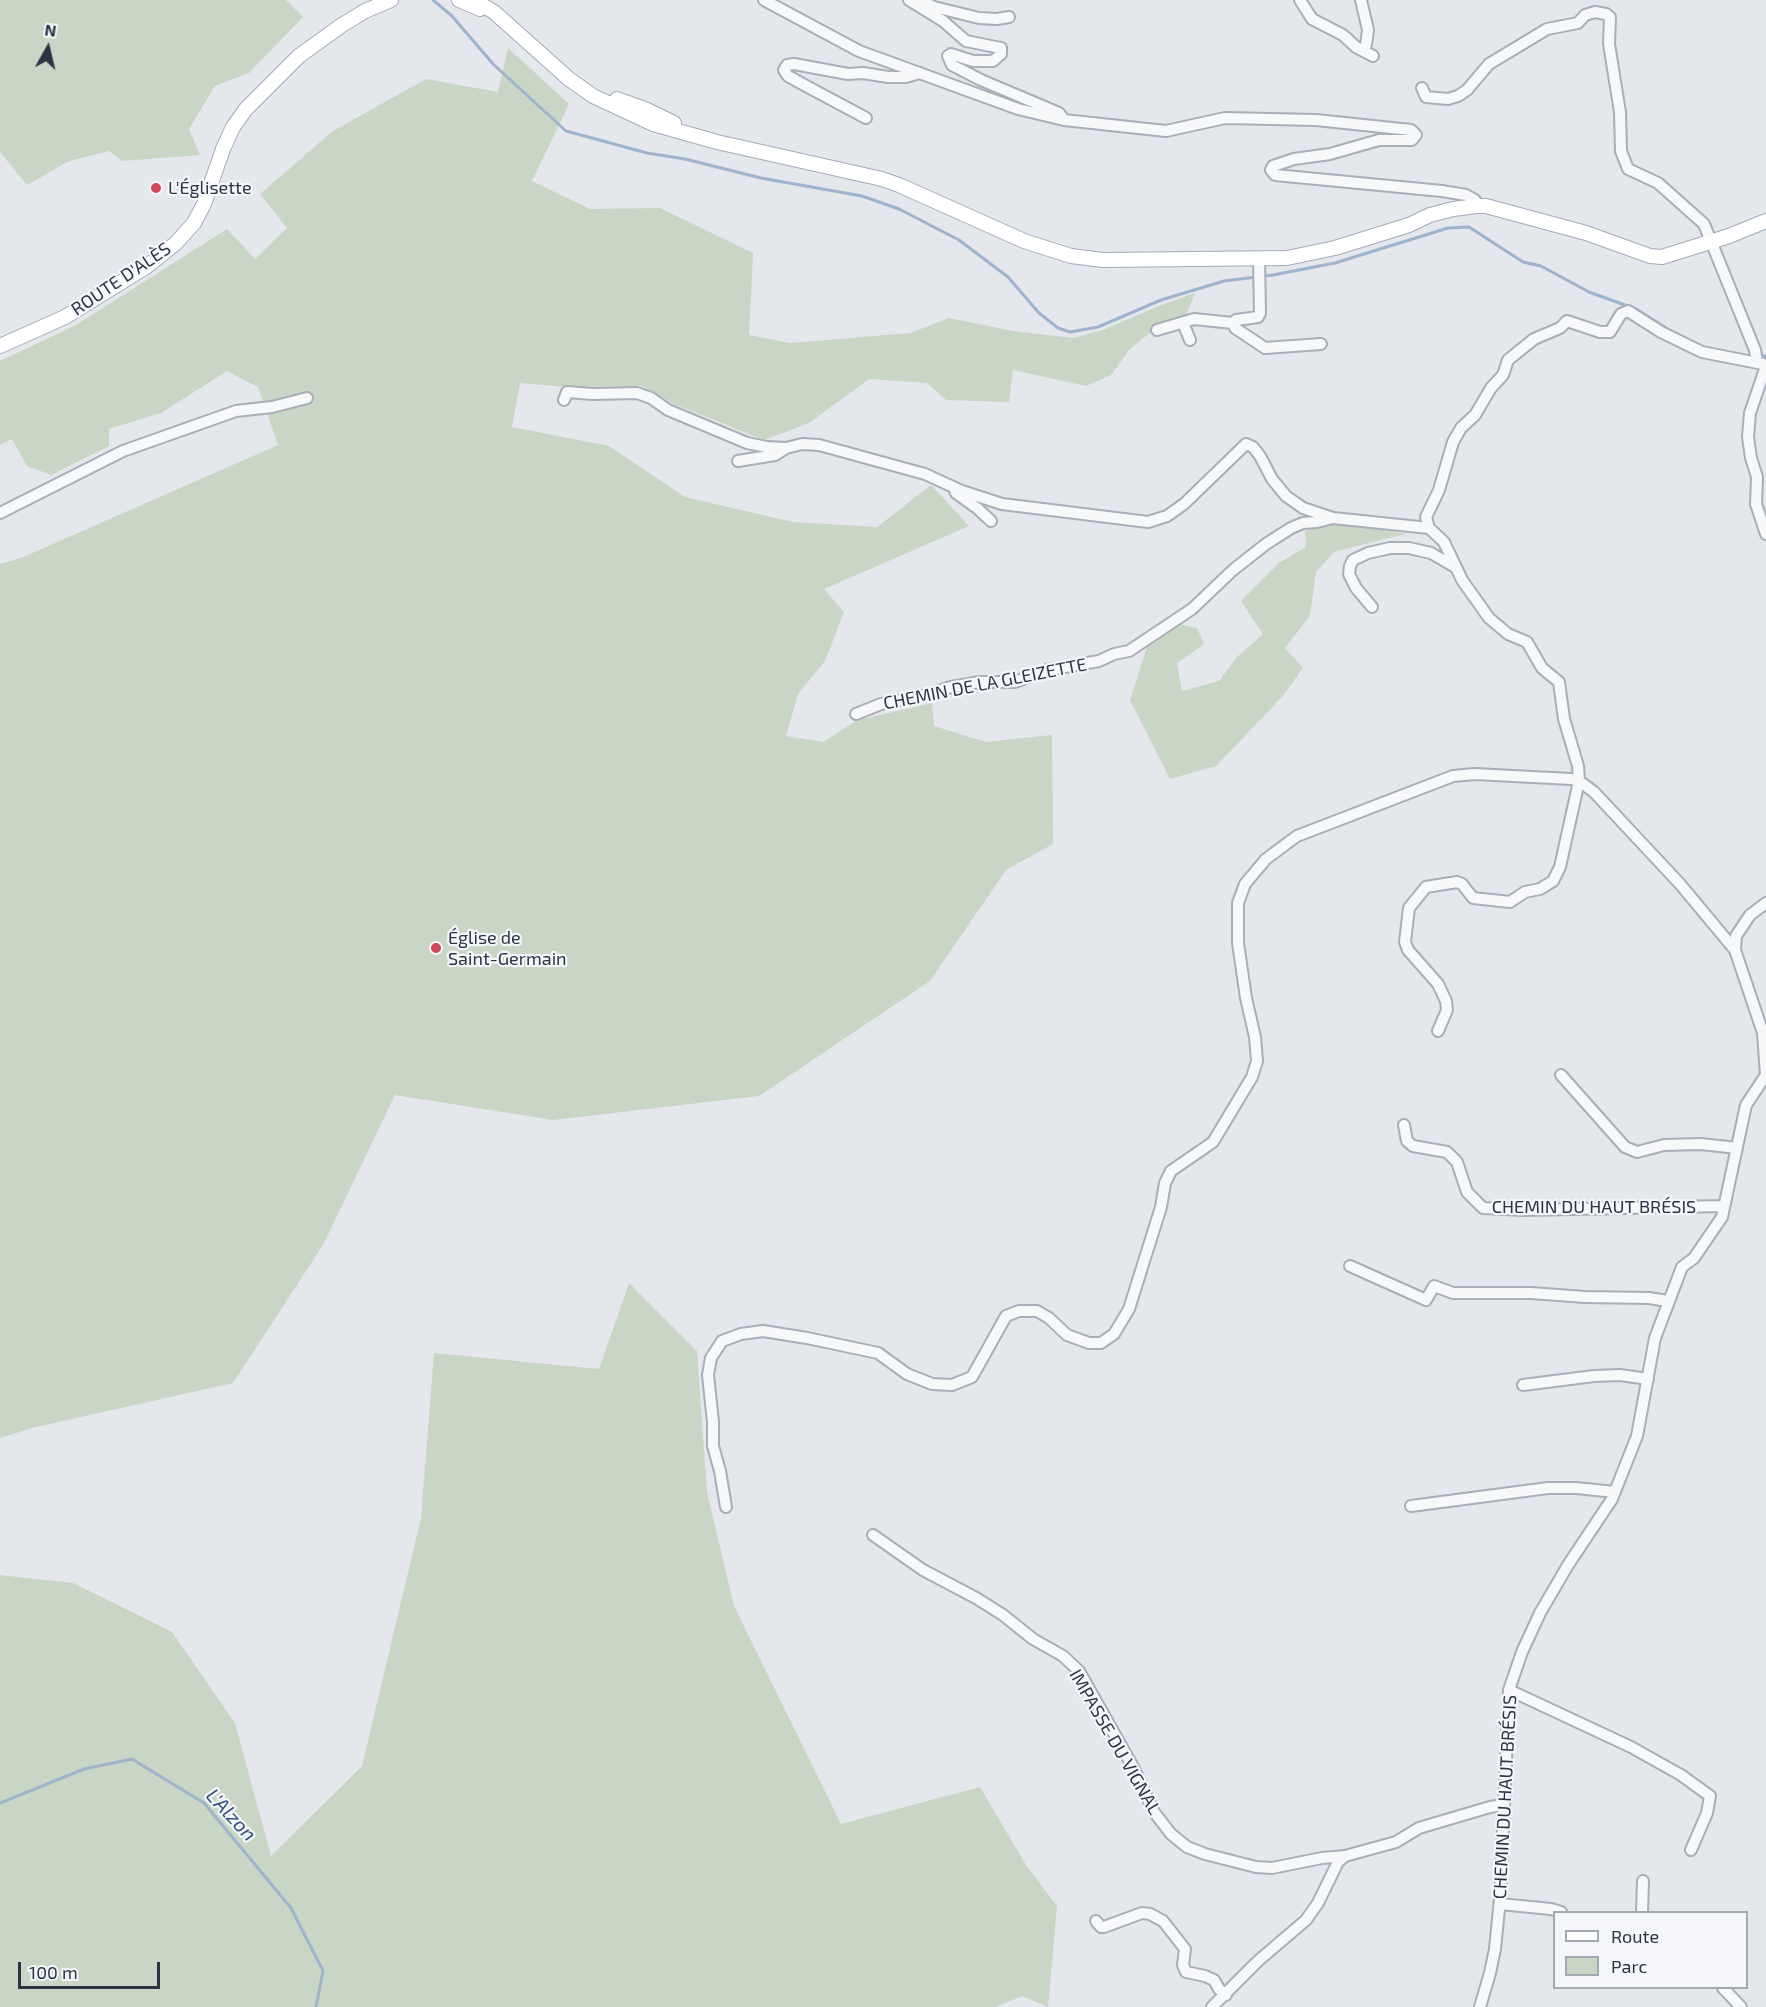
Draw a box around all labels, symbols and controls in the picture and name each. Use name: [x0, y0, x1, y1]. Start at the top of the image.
north arrow: [18, 18, 78, 78]
text: N: [44, 19, 58, 40]
place label: L'Églisette: [168, 177, 252, 199]
marker: L'Églisette: [149, 181, 163, 195]
street label: ROUTE D'ALÈS: [67, 238, 175, 320]
street label: CHEMIN DE LA GLEIZETTE: [881, 654, 1089, 714]
place label: Église de Saint-Germain: [448, 927, 567, 970]
marker: Église de Saint-Germain: [429, 941, 443, 955]
street label: CHEMIN DU HAUT BRÉSIS: [1492, 1196, 1696, 1218]
street label: IMPASSE DU VIGNAL: [1065, 1666, 1165, 1818]
street label: CHEMIN DU HAUT BRÉSIS: [1489, 1694, 1521, 1900]
water label: L'Alzon: [201, 1784, 261, 1846]
legend: [1553, 1911, 1748, 1989]
text: Route: [1611, 1925, 1659, 1947]
scale bar: [21, 1950, 164, 1988]
text: Parc: [1611, 1955, 1647, 1977]
text: 100 m: [29, 1961, 78, 1983]

